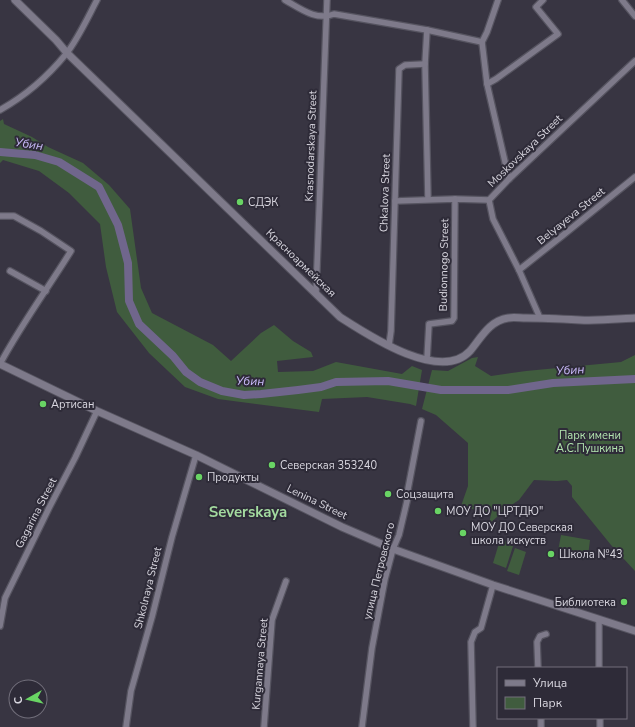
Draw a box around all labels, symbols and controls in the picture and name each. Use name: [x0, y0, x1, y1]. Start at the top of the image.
street label: Krasnodarskaya Street: [302, 90, 320, 202]
street label: Moskovskaya Street: [484, 111, 566, 191]
water label: Убин: [14, 134, 44, 154]
street label: Chkalova Street: [376, 153, 394, 232]
street label: Belyayeva Street: [534, 184, 608, 248]
place label: СДЭК: [248, 195, 278, 210]
marker: СДЭК: [235, 197, 245, 207]
street label: Budionnogo Street: [436, 218, 452, 311]
street label: Красноармейская: [263, 226, 339, 301]
water label: Убин: [555, 361, 585, 379]
water label: Убин: [236, 373, 264, 389]
place label: Артисан: [51, 397, 94, 412]
marker: Артисан: [38, 399, 48, 409]
park label: Парк имени А.С.Пушкина: [556, 428, 624, 456]
place label: Северская 353240: [280, 458, 377, 473]
marker: Северская 353240: [267, 460, 277, 470]
place label: Продукты: [207, 470, 259, 485]
marker: Продукты: [194, 472, 204, 482]
street label: Gagarina Street: [12, 475, 60, 551]
street label: Lenina Street: [284, 481, 350, 523]
place label: Соцзащита: [396, 487, 454, 502]
marker: Соцзащита: [383, 489, 393, 499]
district label: Severskaya: [209, 502, 287, 522]
place label: МОУ ДО "ЦРТДЮ": [446, 504, 543, 519]
marker: МОУ ДО "ЦРТДЮ": [433, 506, 443, 516]
place label: МОУ ДО Северская школа искуств: [471, 520, 573, 548]
street label: улица Петровского: [360, 521, 398, 621]
marker: МОУ ДО Северская школа искуств: [458, 528, 468, 538]
street label: Shkolnaya Street: [131, 545, 165, 631]
place label: Школа №43: [559, 547, 623, 562]
marker: Школа №43: [546, 549, 556, 559]
place label: Библиотека: [555, 595, 616, 610]
marker: Библиотека: [619, 597, 629, 607]
street label: Kurgannaya Street: [249, 618, 271, 710]
legend: [497, 667, 627, 719]
text: Улица: [532, 675, 567, 691]
north arrow: [8, 679, 48, 719]
text: С: [11, 695, 27, 705]
text: Парк: [533, 695, 563, 711]

